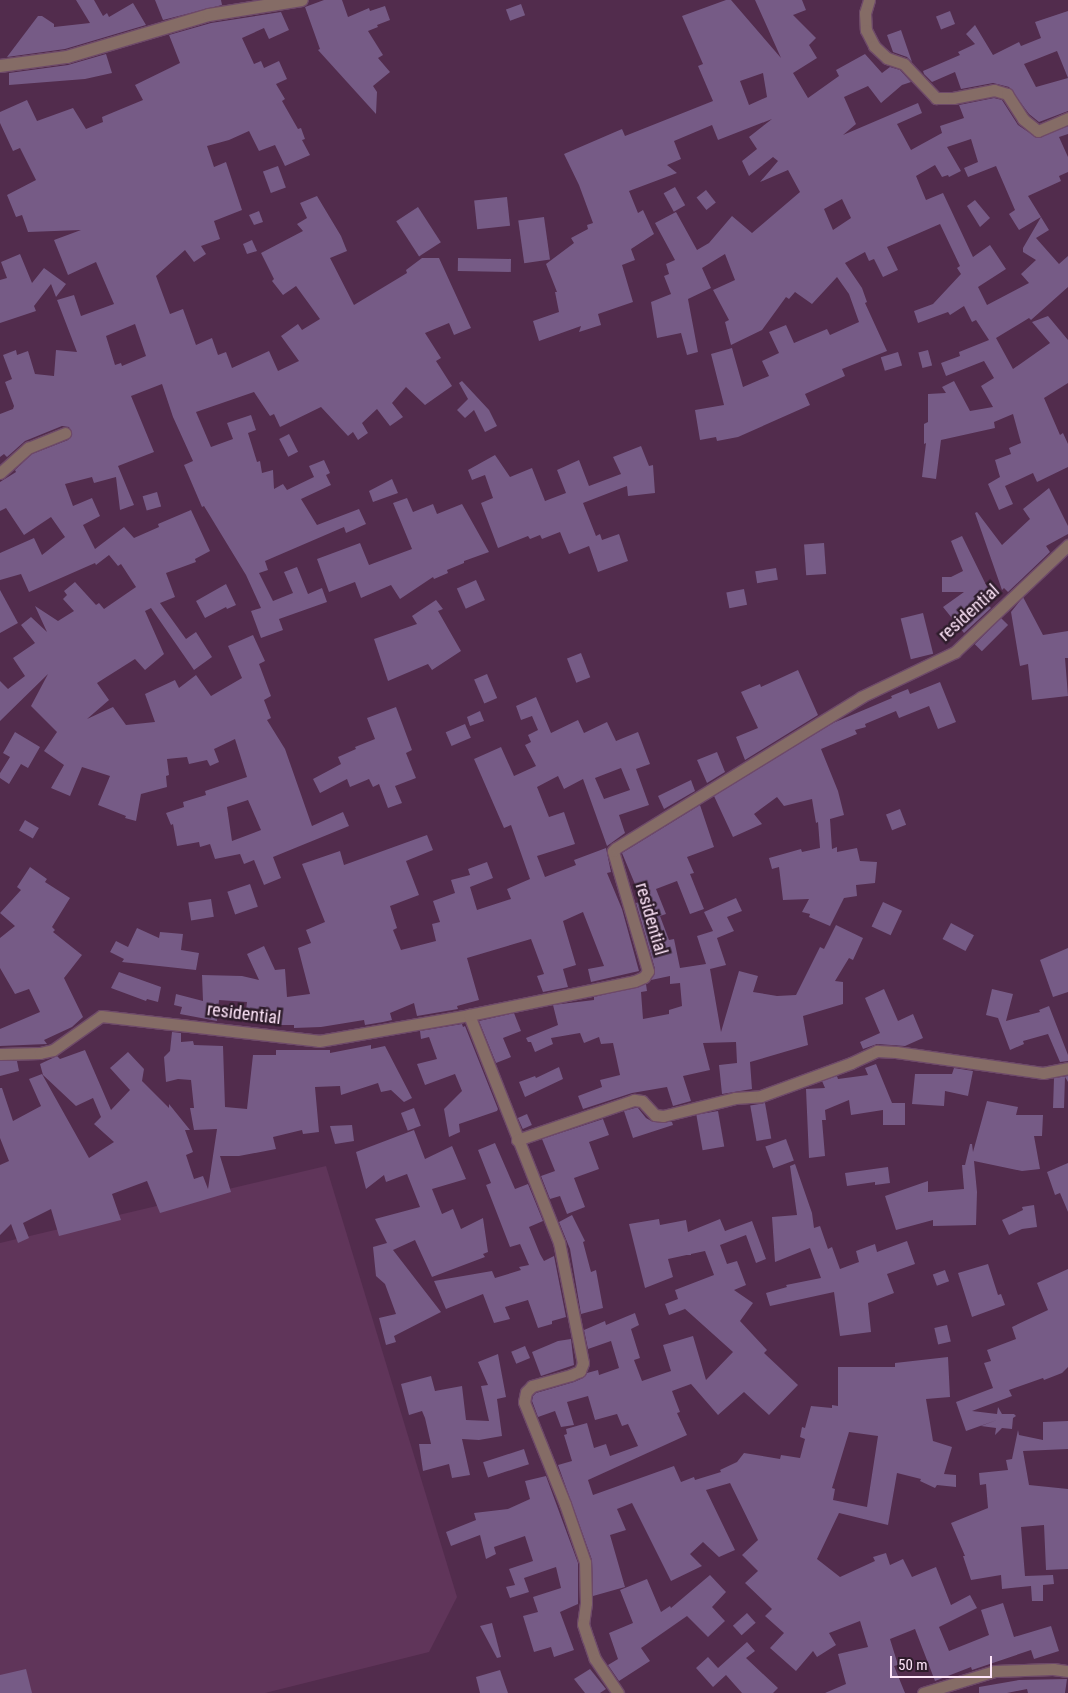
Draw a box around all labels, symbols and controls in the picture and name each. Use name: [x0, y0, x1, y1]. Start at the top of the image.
street label: residential: [934, 580, 1004, 646]
street label: residential: [630, 880, 672, 958]
street label: residential: [206, 999, 282, 1029]
scale bar: [893, 1646, 996, 1678]
text: 50 m: [898, 1656, 928, 1674]

